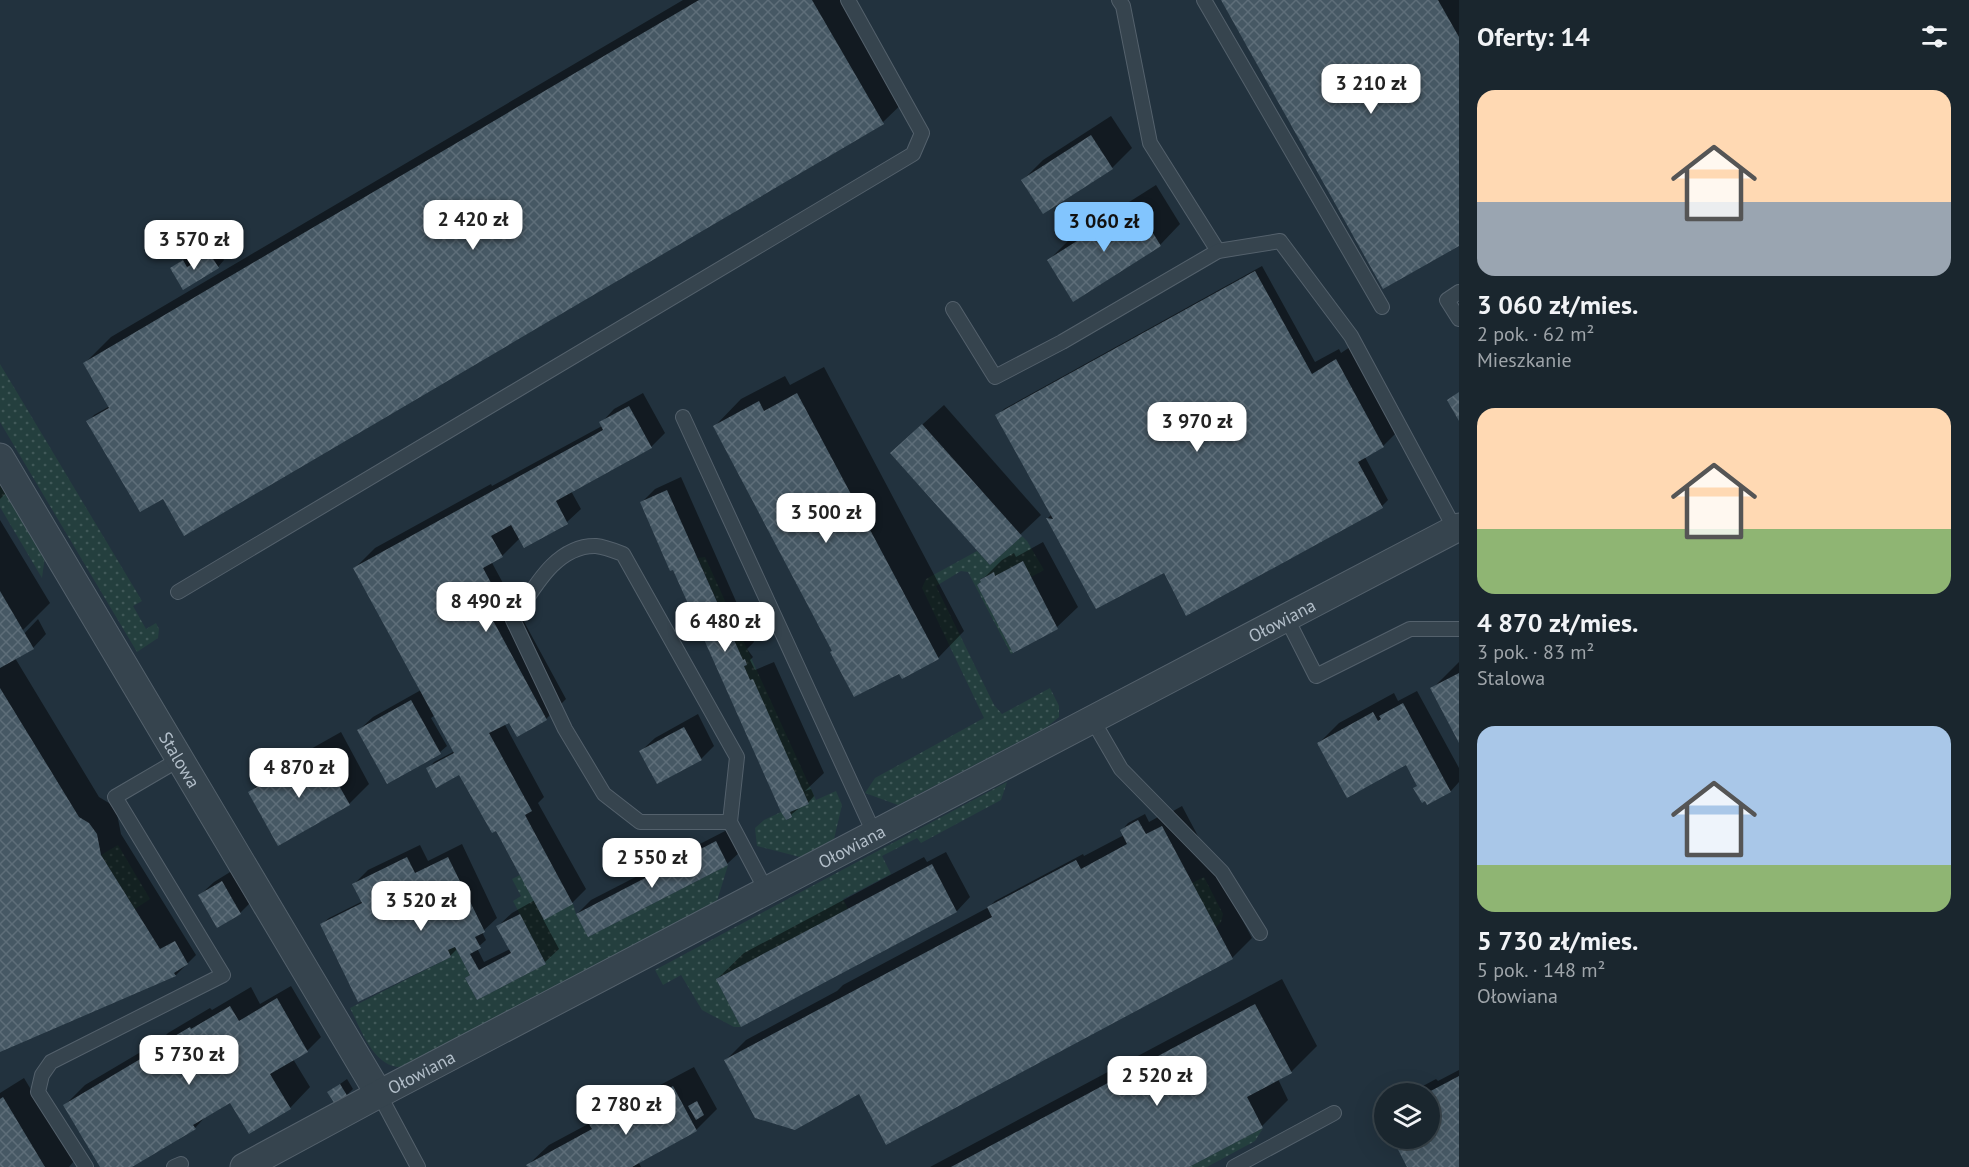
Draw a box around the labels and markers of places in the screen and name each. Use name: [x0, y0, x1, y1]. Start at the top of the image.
pin: 3 210 zł: [1309, 64, 1433, 115]
pin: 2 420 zł: [411, 200, 535, 251]
pin: 3 060 zł: [1042, 202, 1166, 253]
pin: 3 570 zł: [132, 220, 256, 271]
pin: 3 970 zł: [1135, 402, 1259, 453]
pin: 3 500 zł: [764, 493, 888, 544]
pin: 8 490 zł: [424, 582, 548, 633]
pin: 6 480 zł: [663, 602, 787, 653]
pin: 4 870 zł: [237, 748, 361, 799]
pin: 2 550 zł: [590, 838, 714, 889]
pin: 3 520 zł: [359, 881, 483, 932]
pin: 5 730 zł: [127, 1035, 251, 1086]
pin: 2 520 zł: [1095, 1056, 1219, 1107]
pin: 2 780 zł: [564, 1085, 688, 1136]

